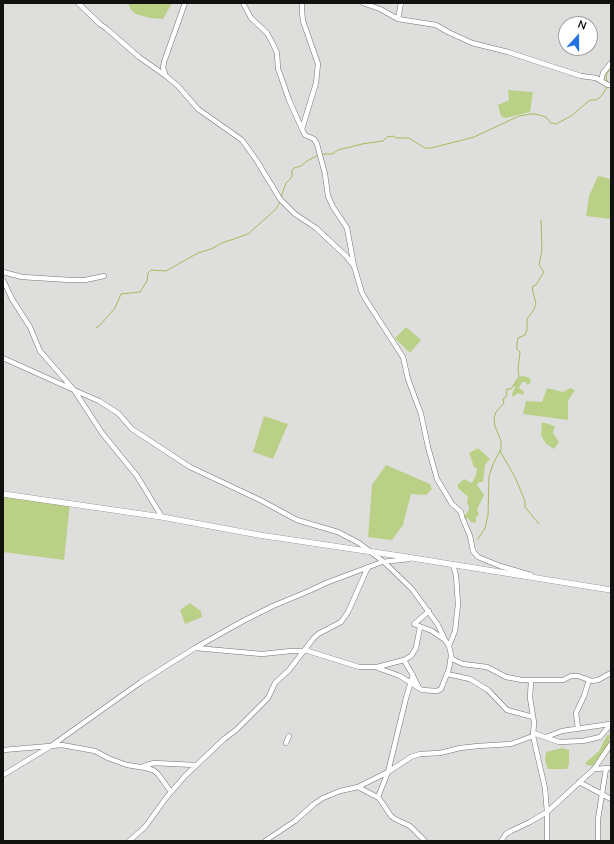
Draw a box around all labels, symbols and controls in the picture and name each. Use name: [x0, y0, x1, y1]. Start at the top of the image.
north arrow: [558, 16, 598, 56]
text: N: [576, 17, 589, 34]

